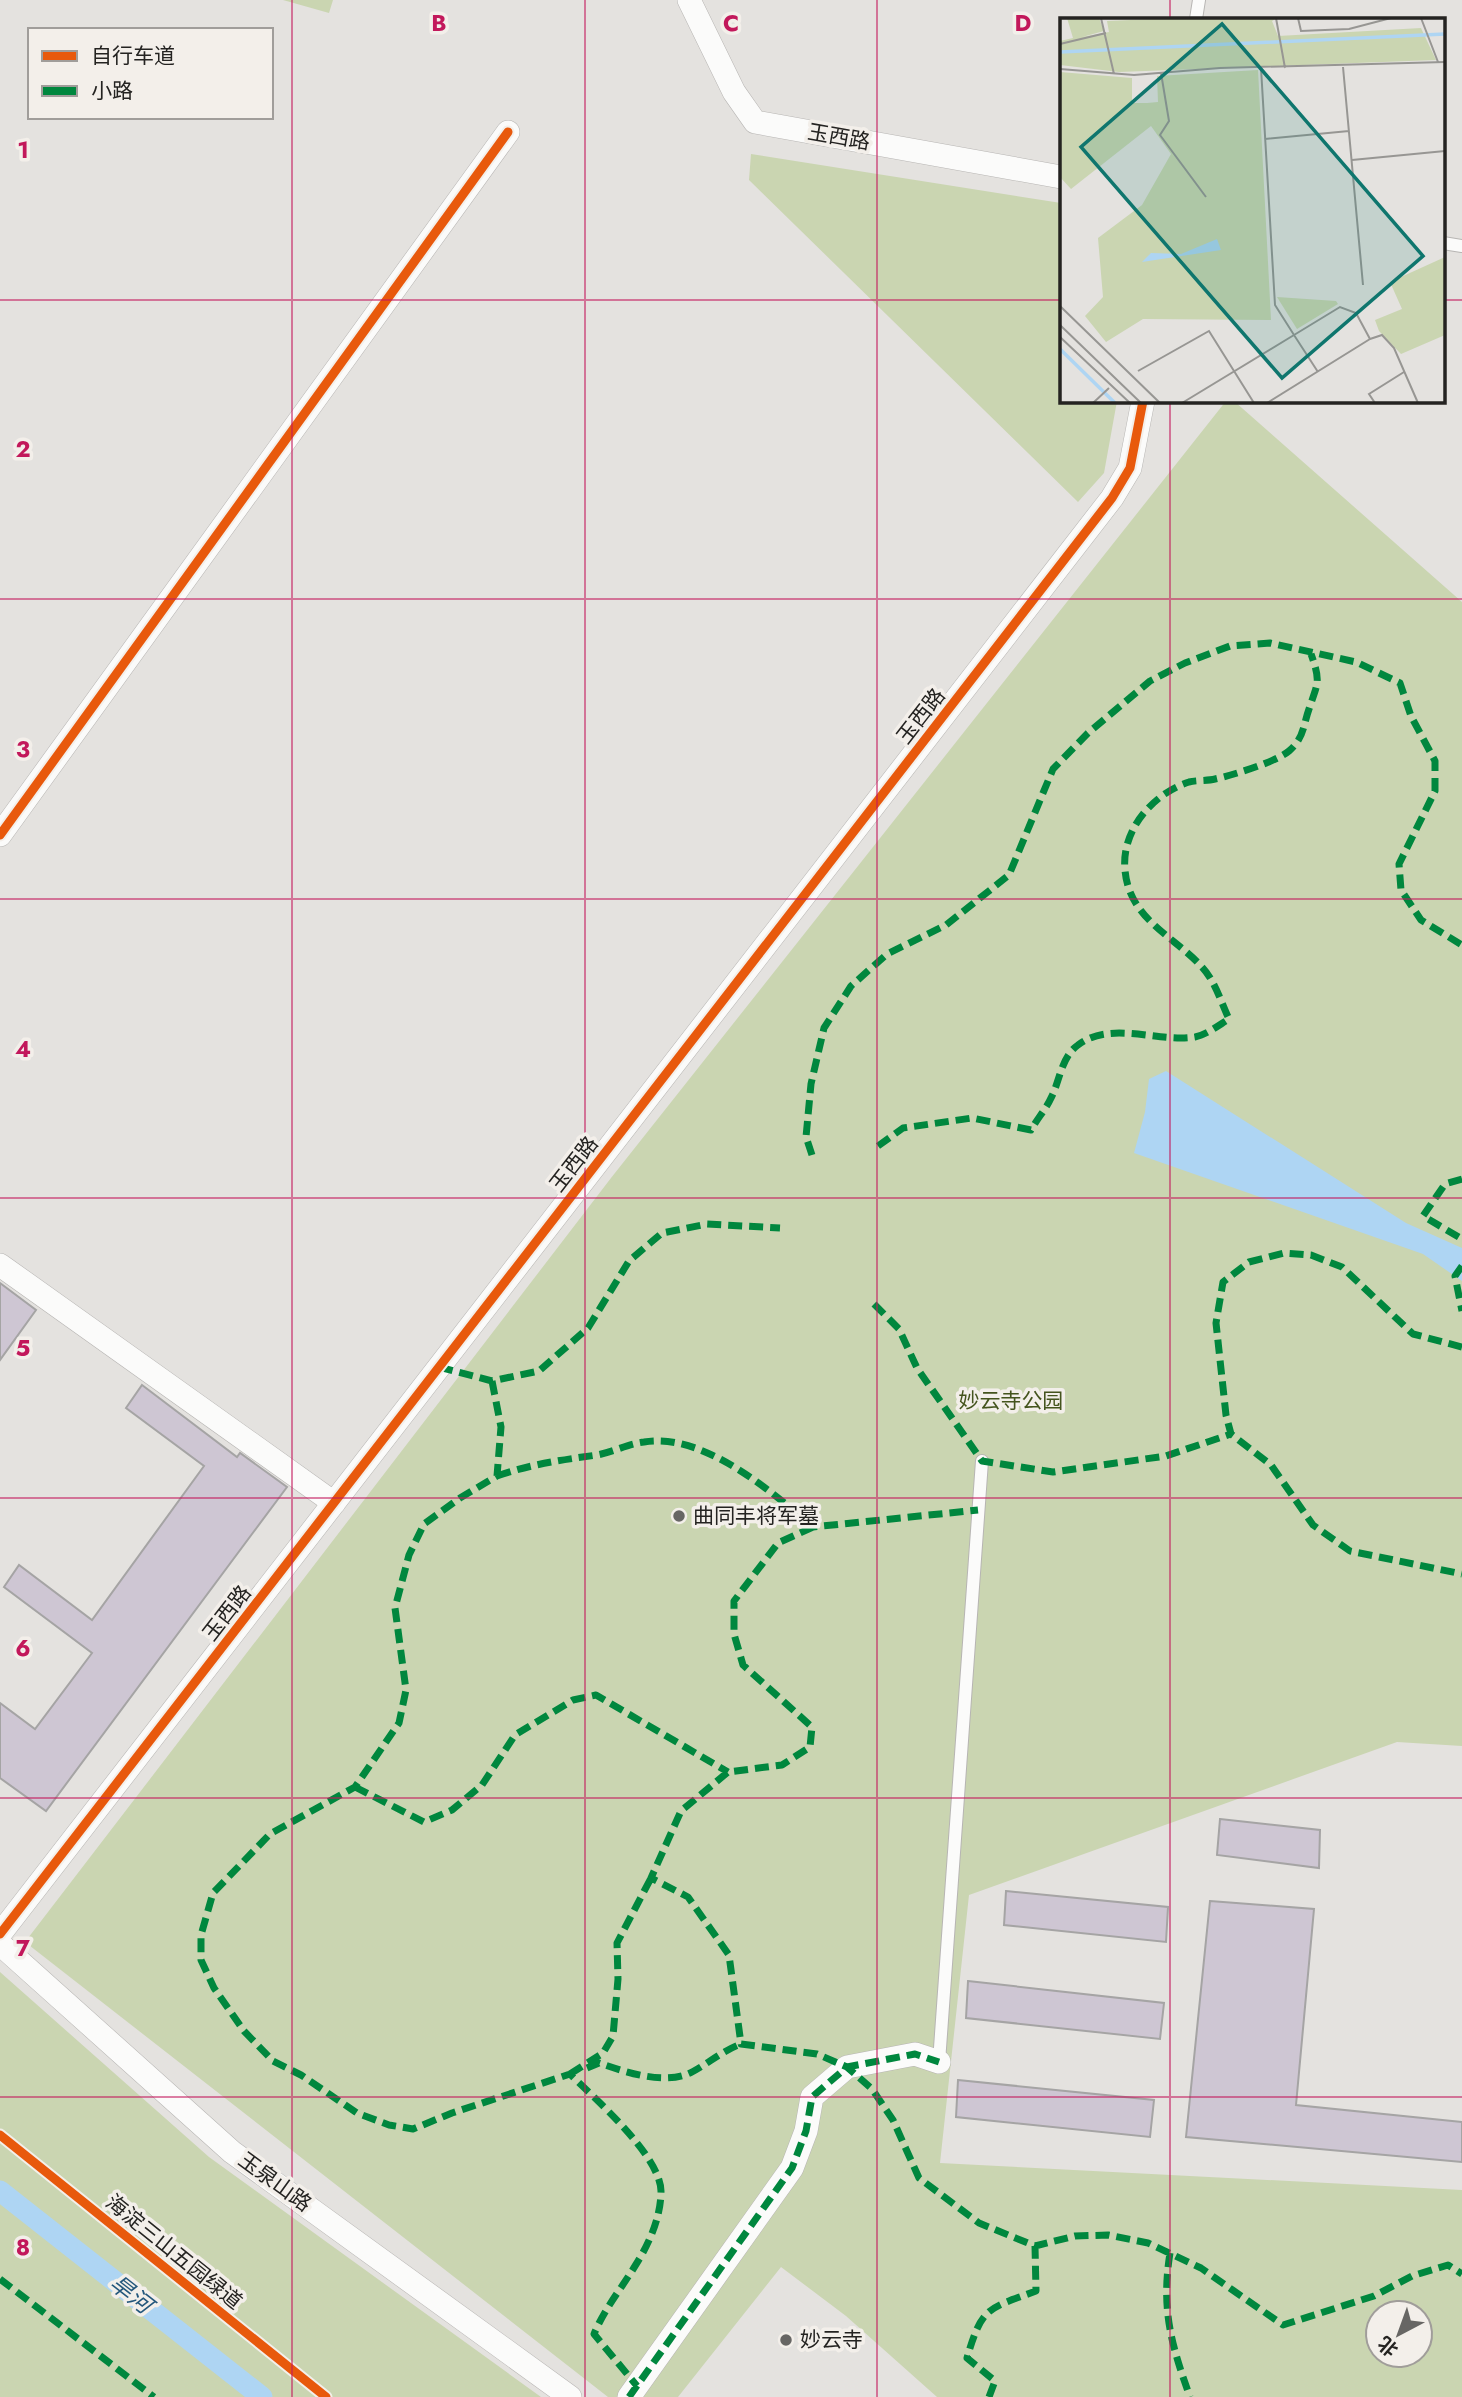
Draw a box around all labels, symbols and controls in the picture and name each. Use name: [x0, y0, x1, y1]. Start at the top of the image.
text: B: [431, 6, 447, 40]
text: C: [723, 6, 739, 40]
text: D: [1015, 6, 1032, 40]
inset map: [1060, 18, 1444, 402]
legend: [28, 28, 273, 119]
text: 自行车道: [91, 41, 175, 71]
text: 小路: [91, 76, 133, 106]
street label: 玉西路: [805, 117, 873, 157]
text: 1: [17, 133, 29, 167]
text: 2: [15, 432, 31, 466]
street label: 玉西路: [890, 682, 952, 750]
text: 3: [16, 732, 30, 766]
text: 4: [15, 1032, 31, 1066]
street label: 玉西路: [543, 1130, 605, 1198]
text: 5: [16, 1331, 30, 1365]
park label: 妙云寺公园: [959, 1386, 1064, 1416]
place label: 曲同丰将军墓: [693, 1501, 819, 1531]
marker: 曲同丰将军墓: [671, 1508, 687, 1524]
street label: 玉西路: [196, 1579, 258, 1647]
text: 6: [15, 1631, 31, 1665]
text: 7: [16, 1931, 30, 1965]
street label: 玉泉山路: [232, 2145, 318, 2219]
street label: 海淀三山五园绿道: [99, 2187, 249, 2317]
text: 8: [16, 2230, 30, 2264]
water label: 旱河: [102, 2266, 163, 2324]
north arrow: [1364, 2299, 1434, 2369]
place label: 妙云寺: [800, 2325, 863, 2355]
text: 北: [1372, 2330, 1404, 2363]
marker: 妙云寺: [778, 2332, 794, 2348]

